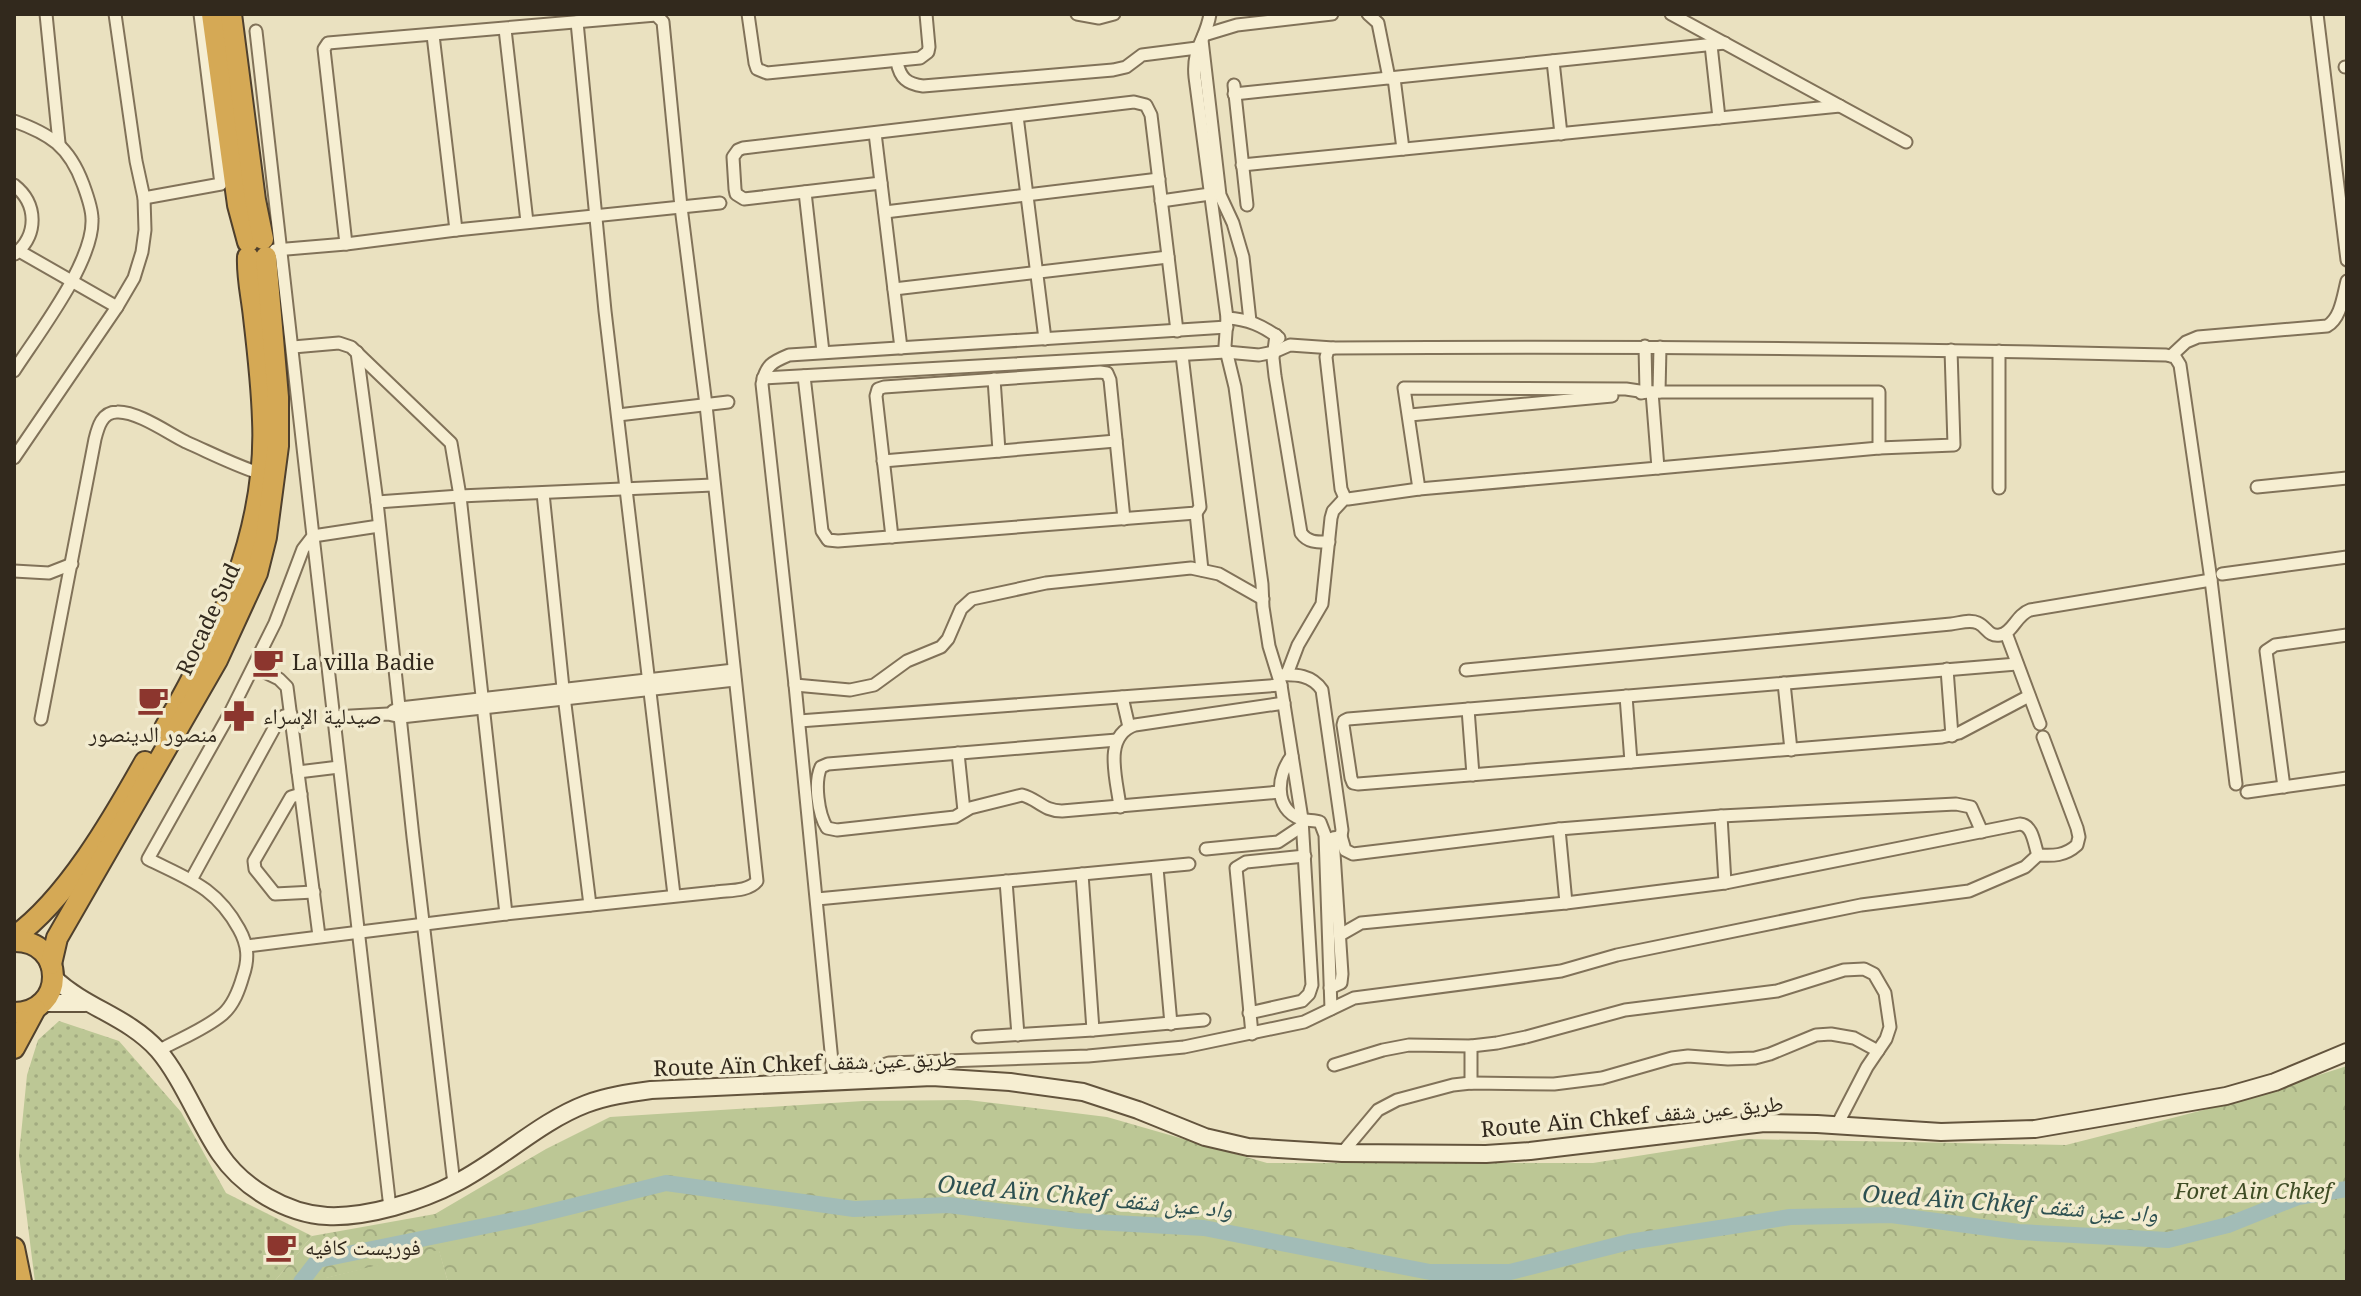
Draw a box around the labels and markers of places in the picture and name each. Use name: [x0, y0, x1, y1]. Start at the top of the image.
cafe icon: La villa Badie: [251, 645, 285, 679]
place label: La villa Badie: [292, 646, 434, 676]
cafe icon: منصور الدينصور: [136, 683, 170, 717]
pharmacy icon: صيدلية الإسراء: [222, 699, 256, 733]
place label: صيدلية الإسراء: [263, 700, 382, 730]
place label: منصور الدينصور: [88, 718, 217, 748]
cafe icon: فوريست كافيه: [264, 1230, 298, 1264]
place label: فوريست كافيه: [305, 1231, 421, 1261]

